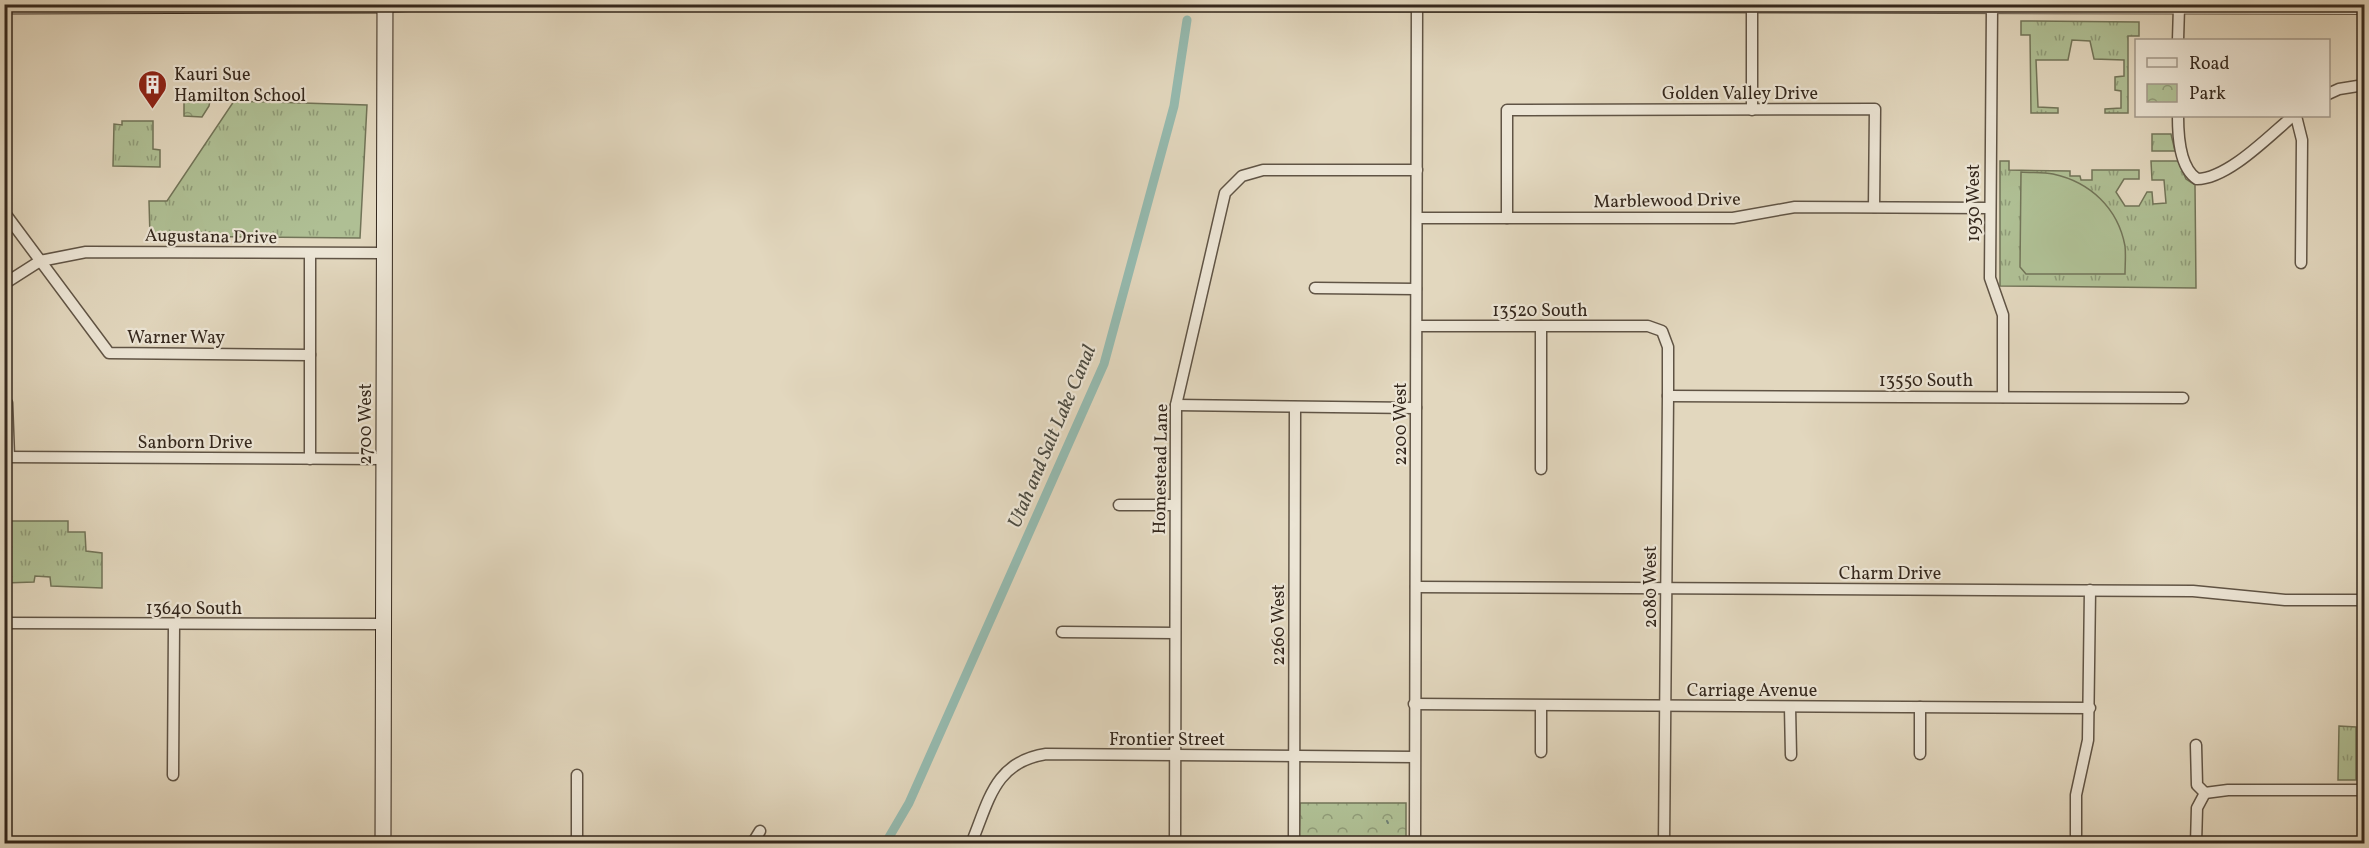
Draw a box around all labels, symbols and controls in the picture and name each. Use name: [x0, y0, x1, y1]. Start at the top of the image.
legend: [2135, 39, 2330, 117]
text: Road: [2189, 52, 2230, 77]
place label: Kauri Sue Hamilton School: [174, 63, 306, 109]
building icon: Kauri Sue Hamilton School: [137, 68, 169, 110]
street label: Golden Valley Drive: [1662, 82, 1818, 107]
text: Park: [2189, 82, 2226, 107]
street label: 1930 West: [1962, 164, 1987, 242]
street label: Marblewood Drive: [1593, 188, 1741, 215]
street label: Augustana Drive: [145, 224, 277, 251]
street label: 13520 South: [1492, 299, 1588, 324]
street label: Warner Way: [127, 326, 225, 351]
water label: Utah and Salt Lake Canal: [1002, 341, 1104, 533]
street label: 13550 South: [1879, 369, 1973, 394]
street label: 2200 West: [1389, 382, 1414, 466]
street label: 2700 West: [354, 383, 379, 465]
street label: Homestead Lane: [1148, 403, 1175, 535]
street label: Sanborn Drive: [138, 431, 252, 456]
street label: 2080 West: [1639, 546, 1664, 628]
street label: Charm Drive: [1839, 562, 1941, 587]
street label: 2260 West: [1267, 584, 1292, 666]
street label: 13640 South: [146, 597, 242, 622]
street label: Carriage Avenue: [1687, 679, 1817, 704]
street label: Frontier Street: [1109, 728, 1225, 753]

